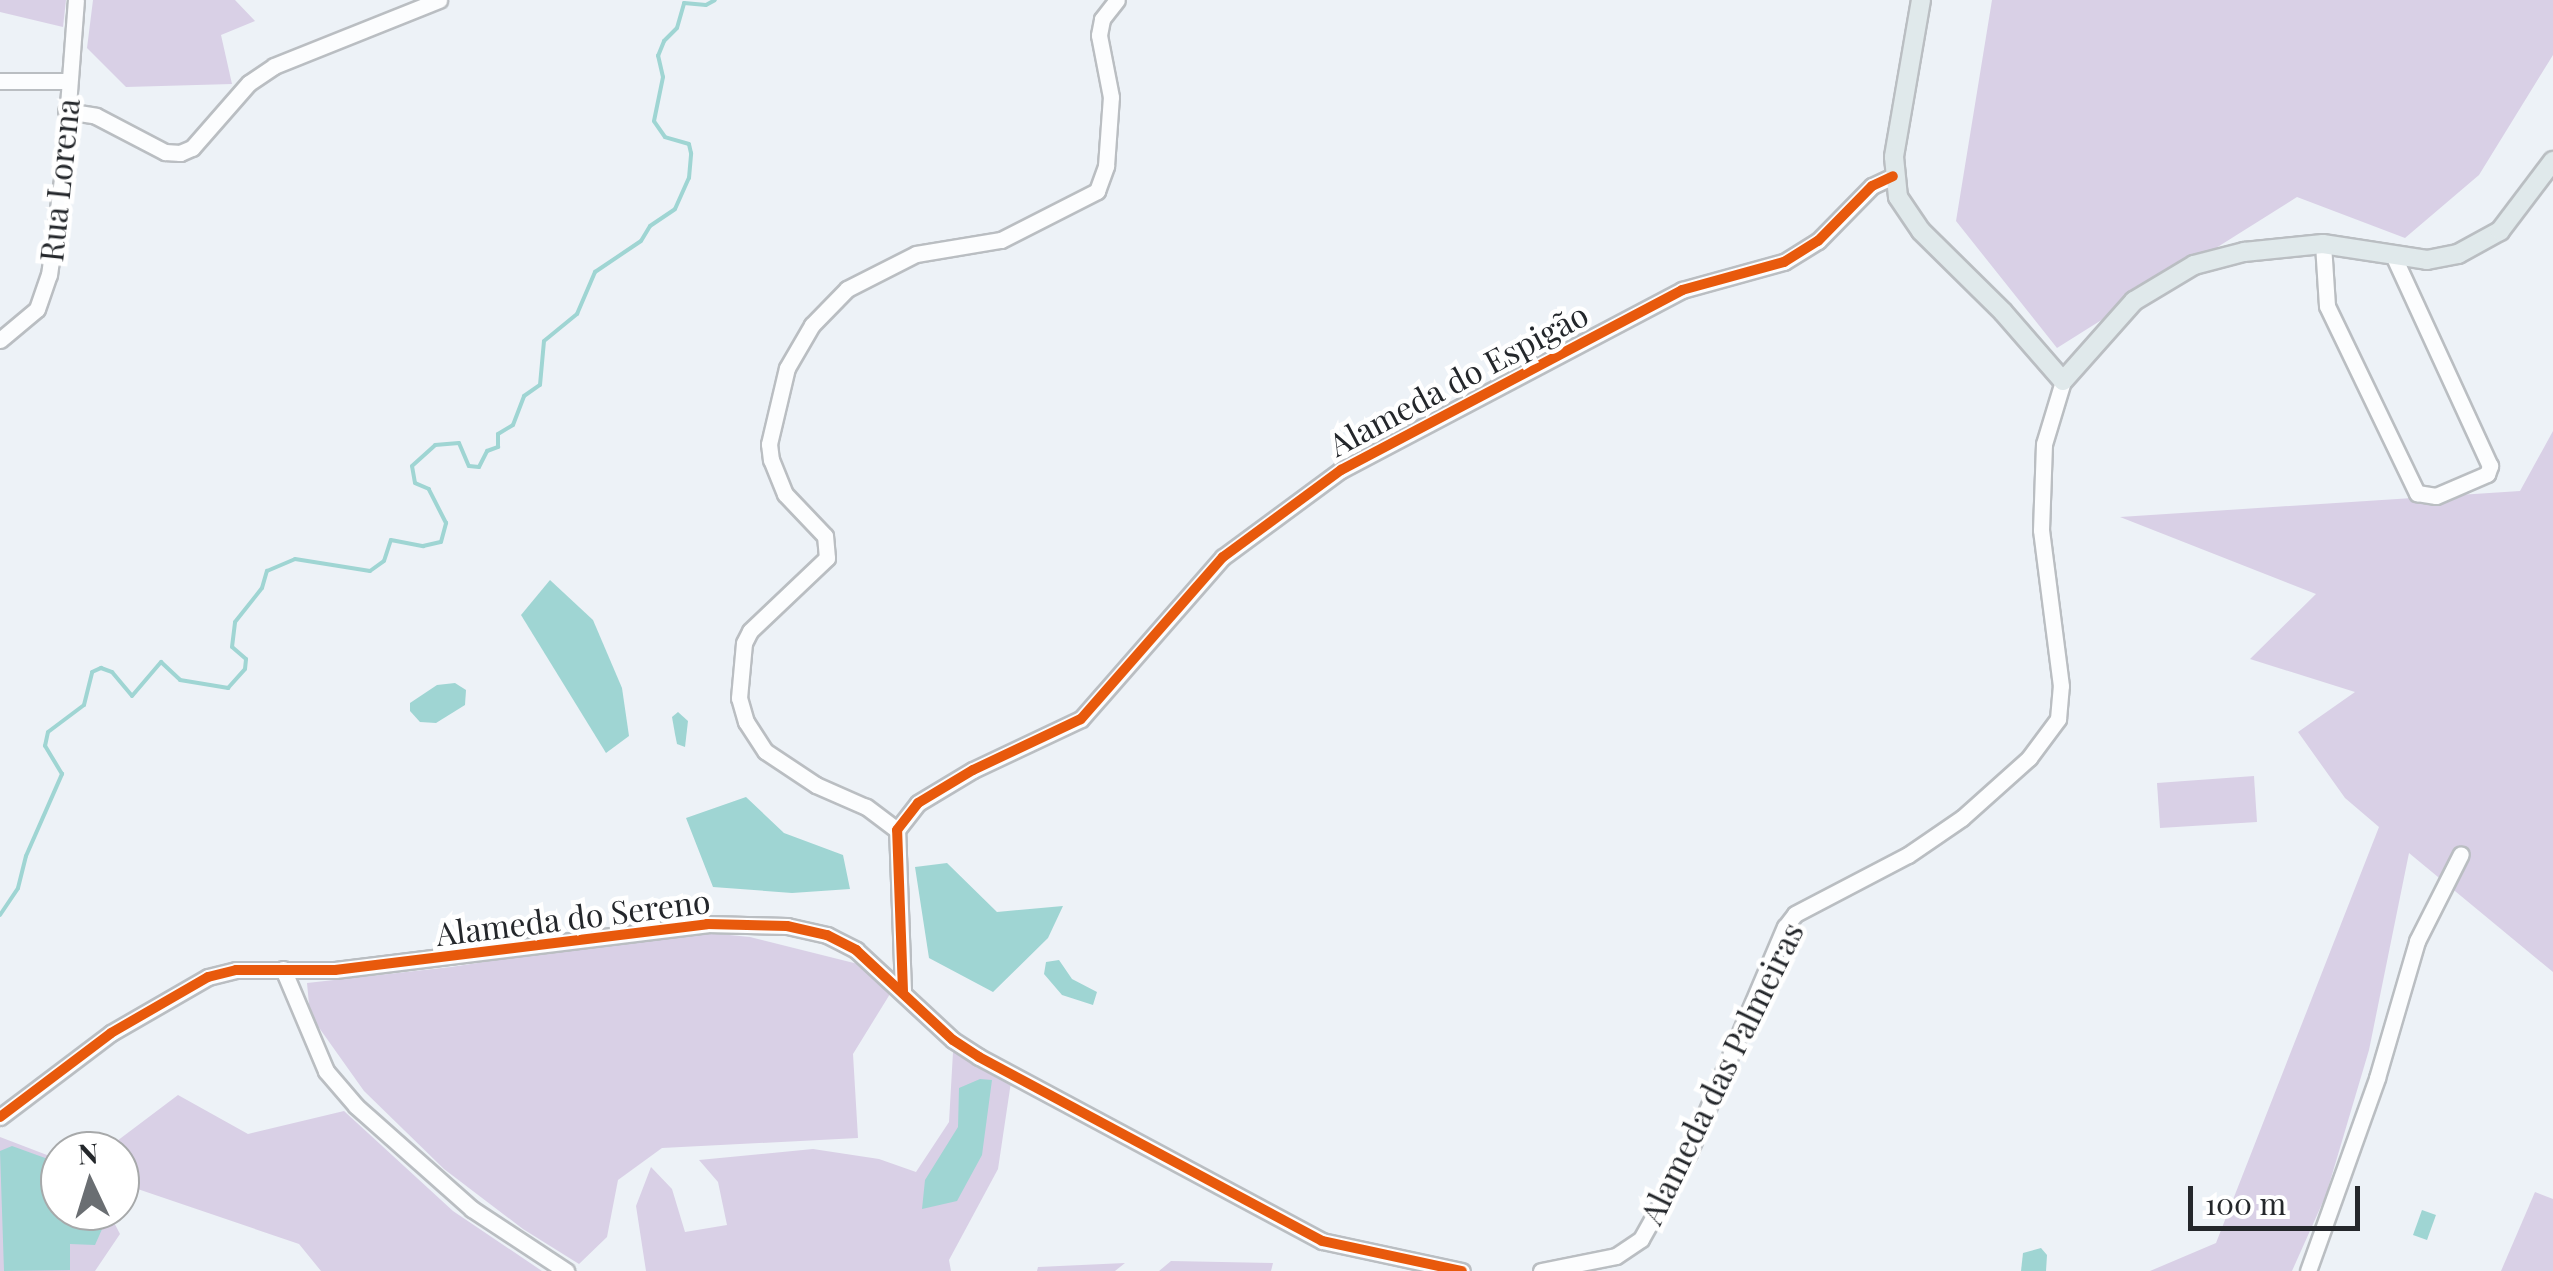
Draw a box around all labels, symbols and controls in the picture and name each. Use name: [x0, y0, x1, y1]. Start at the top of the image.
street label: Rua Lorena: [31, 96, 87, 264]
street label: Alameda do Espigão: [1322, 294, 1594, 464]
street label: Alameda do Sereno: [434, 881, 712, 953]
street label: Alameda das Palmeiras: [1631, 916, 1811, 1230]
north arrow: [40, 1131, 140, 1231]
text: N: [77, 1133, 99, 1172]
scale bar: [2193, 1166, 2366, 1228]
text: 100 m: [2205, 1183, 2286, 1223]

